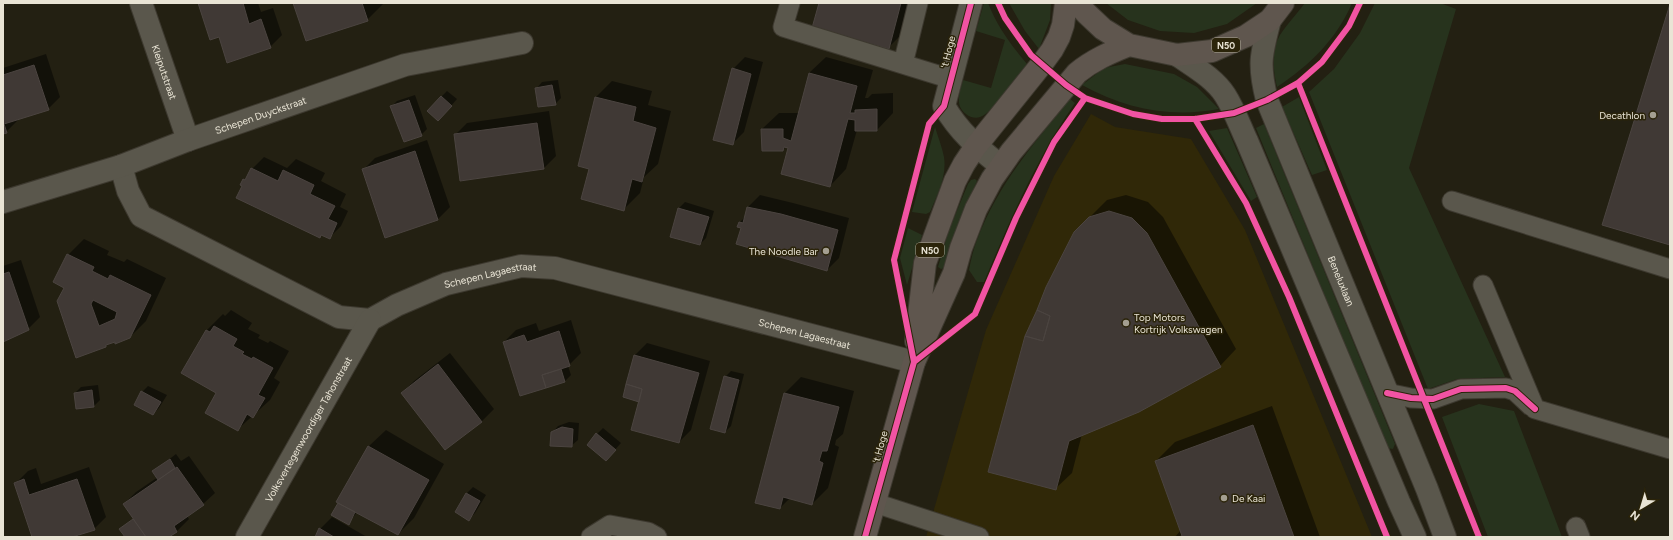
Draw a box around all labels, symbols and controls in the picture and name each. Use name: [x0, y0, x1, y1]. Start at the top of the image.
street label: 't Hoge: [938, 34, 958, 70]
road number: N50: [1212, 38, 1240, 52]
street label: Kleiputstraat: [149, 43, 180, 101]
street label: Schepen Duyckstraat: [213, 93, 308, 137]
place label: Decathlon: [1599, 109, 1645, 122]
marker: Decathlon: [1648, 110, 1658, 120]
road number: N50: [916, 243, 944, 257]
place label: The Noodle Bar: [749, 245, 819, 258]
marker: The Noodle Bar: [821, 246, 831, 256]
street label: Beneluxlaan: [1325, 254, 1358, 308]
street label: Schepen Lagaestraat: [442, 259, 537, 291]
place label: Top Motors Kortrijk Volkswagen: [1134, 311, 1223, 336]
street label: Schepen Lagaestraat: [757, 315, 852, 352]
marker: Top Motors Kortrijk Volkswagen: [1121, 318, 1131, 328]
street label: Volksvertegenwoordiger Tahonstraat: [262, 354, 355, 504]
street label: 't Hoge: [869, 429, 891, 465]
north arrow: [1621, 488, 1661, 528]
place label: De Kaai: [1232, 492, 1265, 505]
marker: De Kaai: [1219, 493, 1229, 503]
text: N: [1628, 508, 1643, 523]

